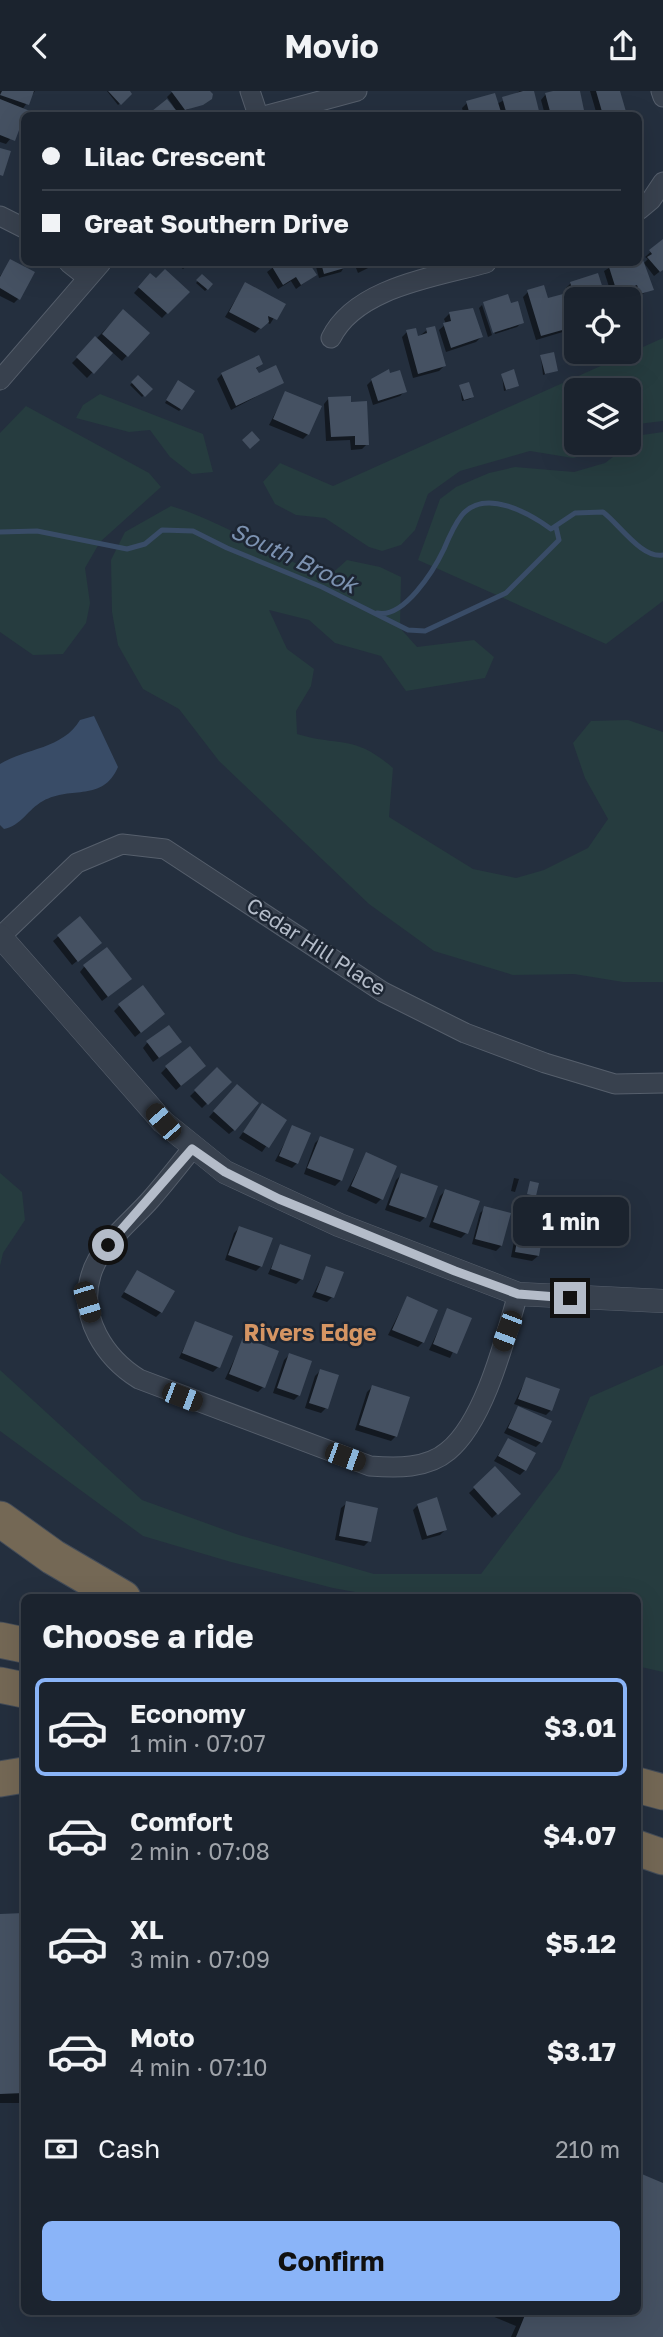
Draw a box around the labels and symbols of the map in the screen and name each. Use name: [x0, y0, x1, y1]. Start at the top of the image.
water label: South Brook: [227, 516, 364, 599]
street label: Cedar Hill Place: [242, 891, 391, 1001]
car: [142, 1099, 185, 1145]
callout: 1 min: [512, 1197, 628, 1245]
route start: [92, 1229, 124, 1261]
car: [71, 1279, 104, 1325]
route end: [554, 1282, 586, 1314]
car: [490, 1308, 525, 1354]
district label: Rivers Edge: [244, 1318, 376, 1346]
car: [159, 1380, 206, 1414]
car: [322, 1440, 369, 1474]

